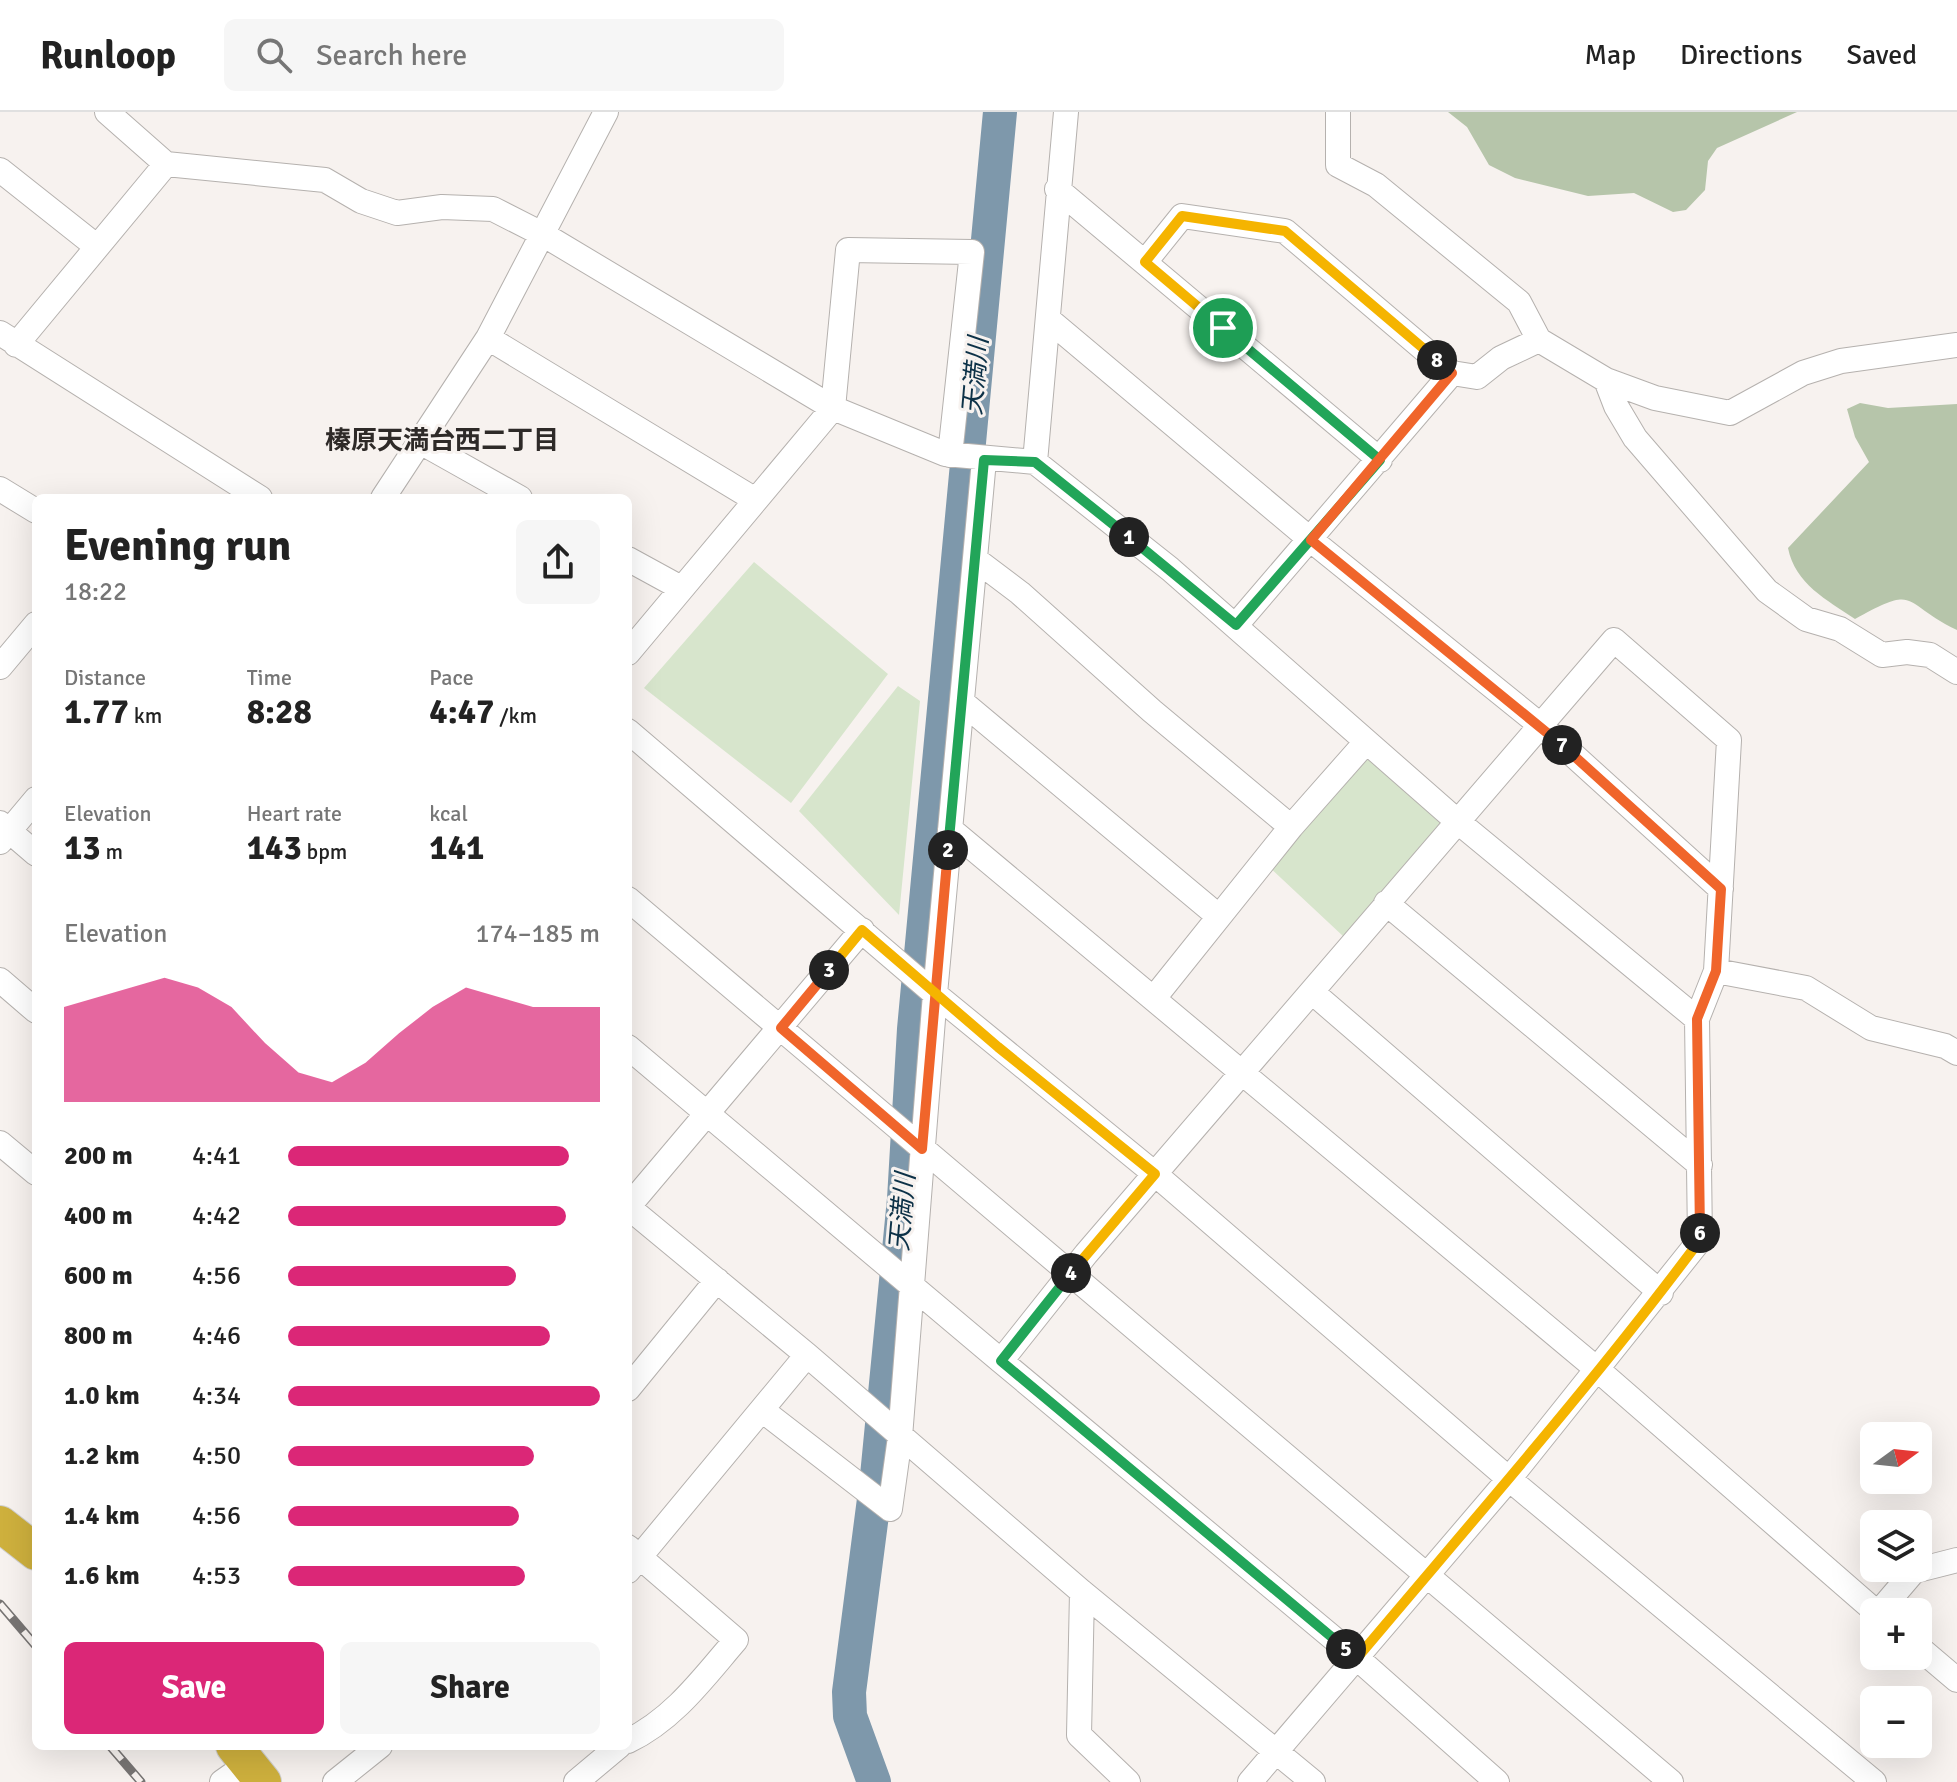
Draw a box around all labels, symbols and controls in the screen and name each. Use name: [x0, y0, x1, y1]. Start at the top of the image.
search box: [224, 19, 784, 91]
text: Runloop: [40, 32, 176, 79]
icon: search: [252, 33, 296, 77]
text: Search here: [316, 37, 467, 74]
text: Map: [1584, 38, 1636, 72]
text: Directions: [1680, 38, 1802, 72]
text: Saved: [1846, 38, 1917, 72]
pin: [1189, 294, 1257, 362]
icon: arrive: [1201, 306, 1245, 350]
water label: 天満川: [957, 333, 996, 416]
pin: 8: [1417, 340, 1457, 380]
text: 8: [1431, 346, 1443, 373]
district label: 榛原天満台西二丁目: [325, 425, 559, 457]
pin: 1: [1109, 517, 1149, 557]
text: Evening run: [64, 519, 291, 573]
button: share: [516, 520, 600, 604]
text: 1: [1123, 523, 1135, 550]
text: 18:22: [64, 576, 127, 608]
text: Distance: [64, 664, 146, 691]
text: Time: [247, 664, 292, 691]
text: Pace: [429, 664, 474, 691]
text: 1.77: [64, 691, 129, 733]
text: 8:28: [247, 691, 312, 733]
text: 4:47: [429, 691, 494, 733]
text: km: [129, 702, 162, 729]
text: /km: [494, 702, 537, 729]
pin: 7: [1542, 725, 1582, 765]
text: 7: [1556, 731, 1568, 758]
text: Elevation: [64, 800, 152, 827]
text: Heart rate: [247, 800, 342, 827]
text: kcal: [429, 800, 468, 827]
text: 13: [64, 827, 101, 869]
text: 143: [247, 827, 302, 869]
text: 141: [429, 827, 484, 869]
pin: 2: [928, 830, 968, 870]
text: 2: [942, 836, 954, 863]
text: m: [101, 838, 123, 865]
text: bpm: [302, 838, 347, 865]
text: Elevation: [64, 918, 168, 950]
text: 174–185 m: [476, 918, 600, 950]
pin: 3: [809, 950, 849, 990]
text: 3: [823, 956, 835, 983]
text: 200 m: [64, 1140, 133, 1172]
text: 4:41: [192, 1140, 241, 1172]
water label: 天満川: [884, 1169, 923, 1252]
text: 400 m: [64, 1200, 133, 1232]
text: 4:42: [192, 1200, 241, 1232]
pin: 6: [1680, 1213, 1720, 1253]
text: 6: [1694, 1219, 1706, 1246]
pin: 4: [1051, 1253, 1091, 1293]
text: 4: [1065, 1259, 1077, 1286]
text: 600 m: [64, 1260, 133, 1292]
text: 4:56: [192, 1260, 241, 1292]
text: 800 m: [64, 1320, 133, 1352]
text: 4:46: [192, 1320, 241, 1352]
text: 1.0 km: [64, 1380, 140, 1412]
text: 4:34: [192, 1380, 241, 1412]
north arrow: [1860, 1422, 1932, 1494]
map controls: [1860, 1422, 1932, 1758]
text: 1.2 km: [64, 1440, 140, 1472]
text: 4:50: [192, 1440, 241, 1472]
text: 1.4 km: [64, 1500, 140, 1532]
text: 4:56: [192, 1500, 241, 1532]
button: layers: [1860, 1510, 1932, 1582]
text: 1.6 km: [64, 1560, 140, 1592]
text: 4:53: [192, 1560, 241, 1592]
button: +: [1860, 1598, 1932, 1670]
pin: 5: [1326, 1629, 1366, 1669]
text: 5: [1340, 1635, 1352, 1662]
button: Save: [64, 1642, 324, 1734]
button: Share: [340, 1642, 600, 1734]
button: −: [1860, 1686, 1932, 1758]

